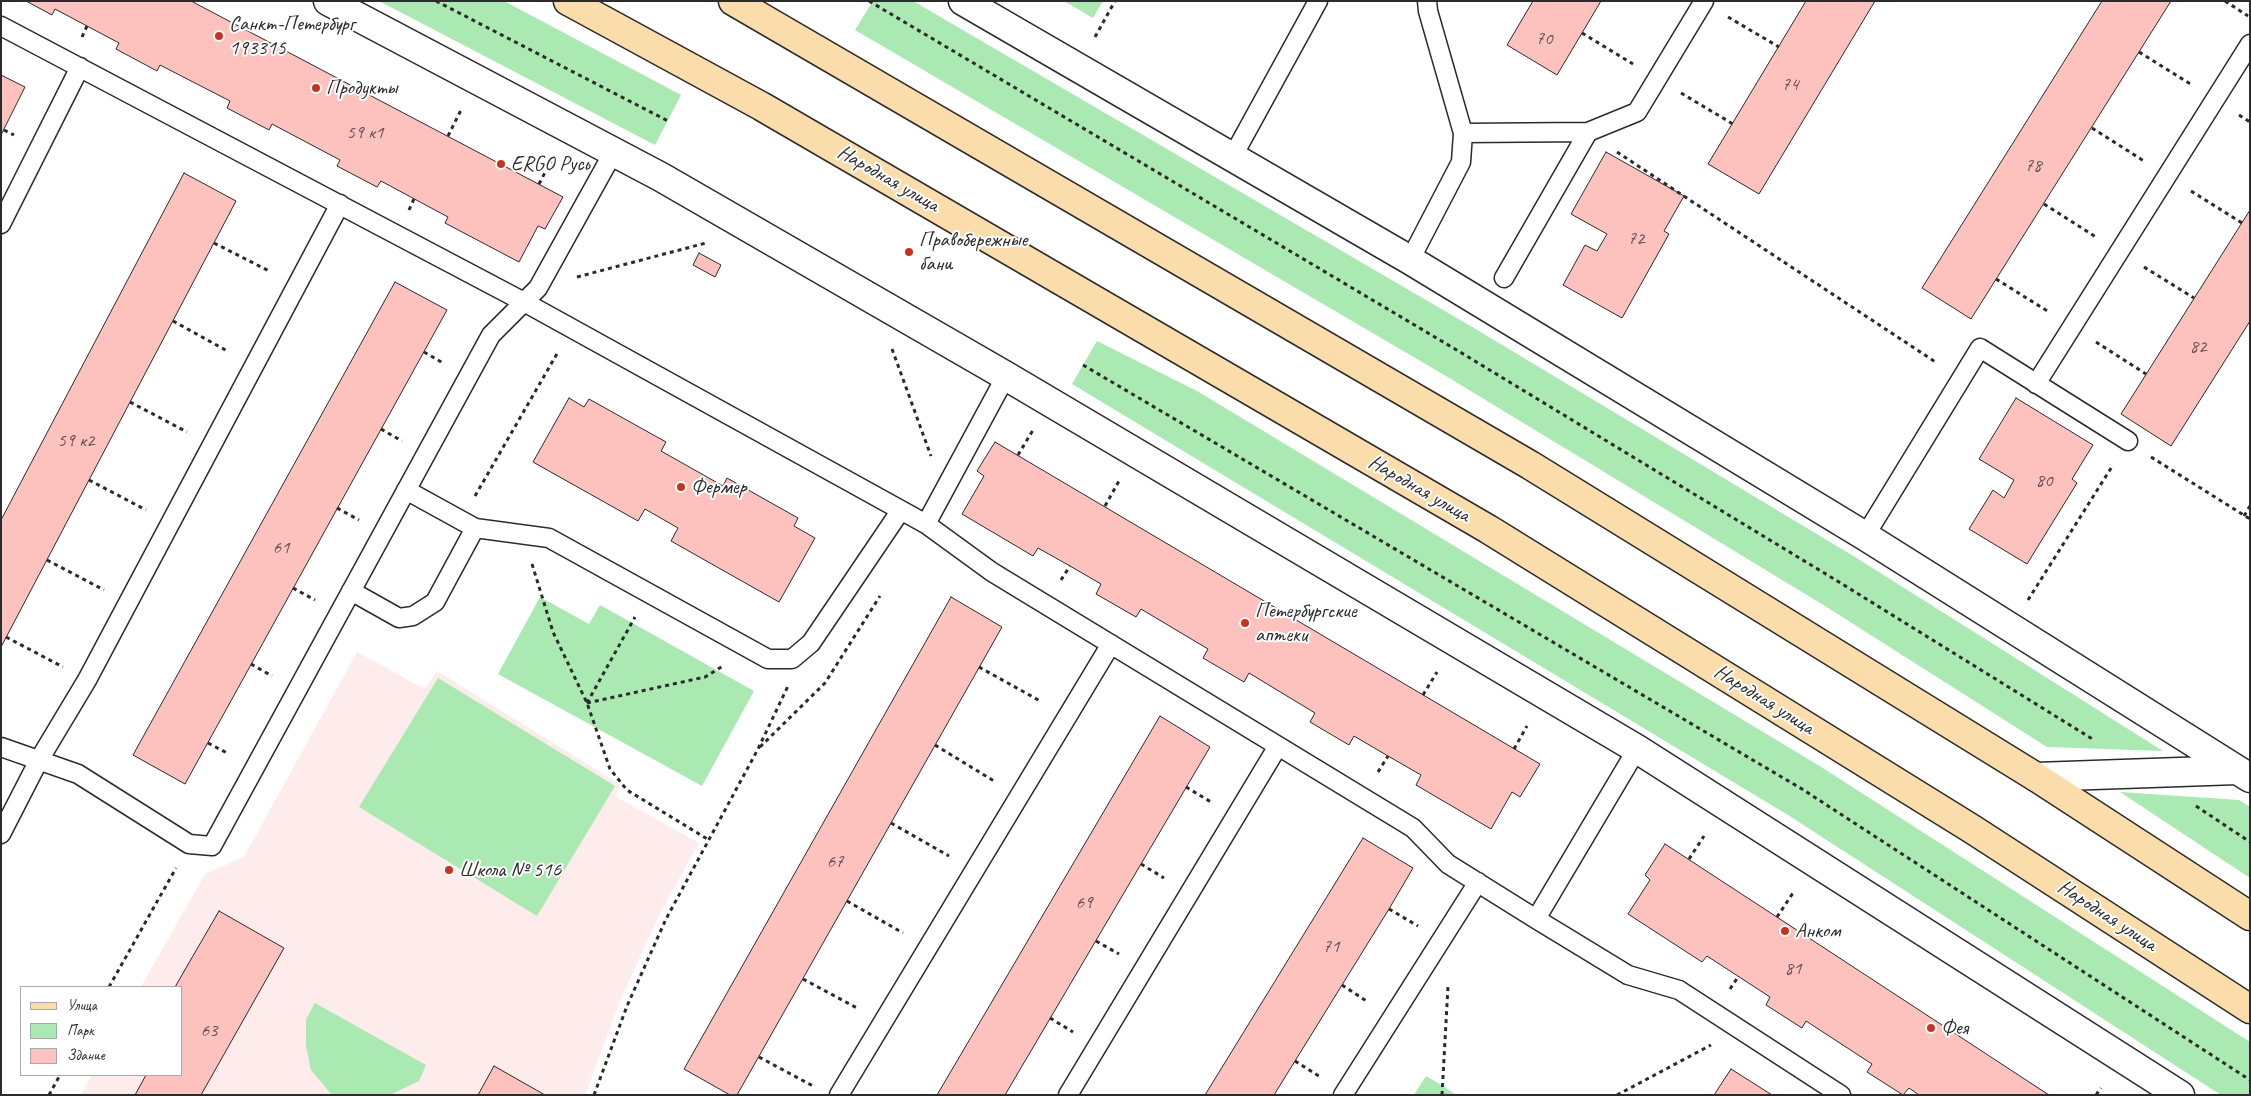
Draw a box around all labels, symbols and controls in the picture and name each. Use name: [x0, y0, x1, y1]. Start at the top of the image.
place label: Санкт-Петербург 193315: [229, 11, 355, 61]
house number: 70: [1535, 28, 1553, 50]
marker: Санкт-Петербург 193315: [213, 30, 225, 42]
house number: 74: [1781, 74, 1799, 96]
place label: Продукты: [326, 75, 397, 101]
marker: Продукты: [310, 82, 322, 94]
house number: 59 к1: [346, 122, 384, 144]
street label: Народная улица: [833, 140, 943, 218]
place label: ERGO Русь: [511, 151, 589, 177]
house number: 78: [2024, 155, 2042, 177]
marker: ERGO Русь: [495, 158, 507, 170]
place label: Правобережные бани: [919, 227, 1027, 277]
house number: 72: [1627, 228, 1645, 250]
marker: Правобережные бани: [903, 246, 915, 258]
house number: 82: [2189, 336, 2207, 358]
house number: 59 к2: [57, 430, 95, 452]
street label: Народная улица: [1364, 450, 1474, 528]
house number: 80: [2035, 470, 2053, 492]
place label: Фермер: [691, 474, 746, 500]
marker: Фермер: [675, 481, 687, 493]
house number: 61: [272, 537, 290, 559]
place label: Петербургские аптеки: [1255, 598, 1357, 648]
marker: Петербургские аптеки: [1239, 617, 1251, 629]
street label: Народная улица: [1709, 659, 1819, 741]
house number: 67: [826, 851, 844, 873]
place label: Школа № 516: [459, 857, 561, 883]
marker: Школа № 516: [443, 864, 455, 876]
street label: Народная улица: [2053, 875, 2161, 957]
house number: 69: [1075, 892, 1093, 914]
place label: Анком: [1795, 918, 1840, 944]
marker: Анком: [1779, 925, 1791, 937]
house number: 71: [1322, 936, 1340, 958]
house number: 81: [1784, 958, 1802, 980]
legend: [20, 986, 182, 1076]
text: Улица: [67, 996, 97, 1015]
place label: Фея: [1941, 1015, 1968, 1041]
house number: 63: [200, 1020, 218, 1042]
text: Парк: [67, 1021, 94, 1040]
marker: Фея: [1925, 1022, 1937, 1034]
text: Здание: [67, 1046, 105, 1065]

